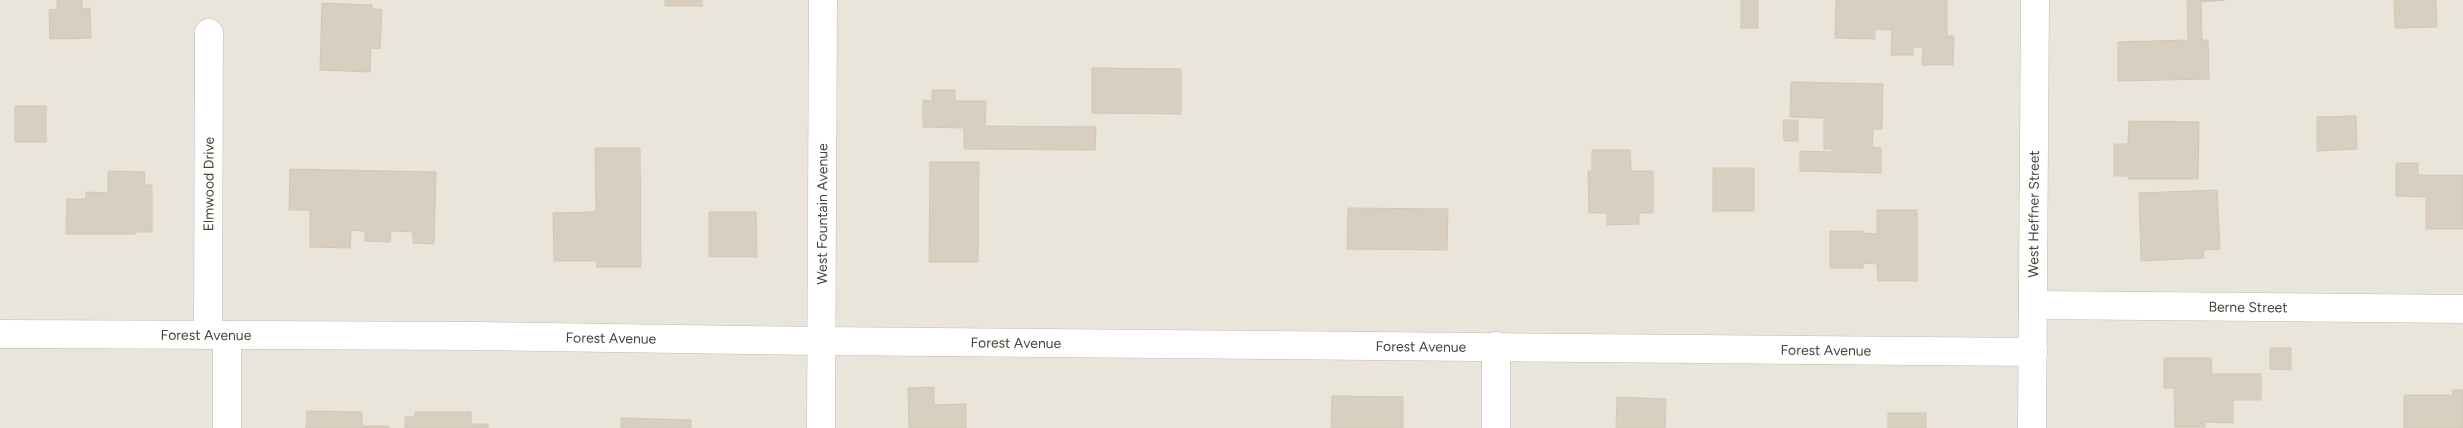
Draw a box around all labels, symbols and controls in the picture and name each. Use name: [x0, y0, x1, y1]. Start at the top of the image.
street label: Elmwood Drive: [200, 136, 217, 231]
street label: West Fountain Avenue: [813, 143, 831, 285]
street label: West Heffner Street: [2025, 150, 2042, 278]
street label: Berne Street: [2208, 298, 2288, 316]
street label: Forest Avenue: [161, 326, 252, 344]
street label: Forest Avenue: [565, 329, 657, 347]
street label: Forest Avenue: [971, 334, 1062, 352]
street label: Forest Avenue: [1375, 338, 1467, 355]
street label: Forest Avenue: [1780, 341, 1872, 359]

